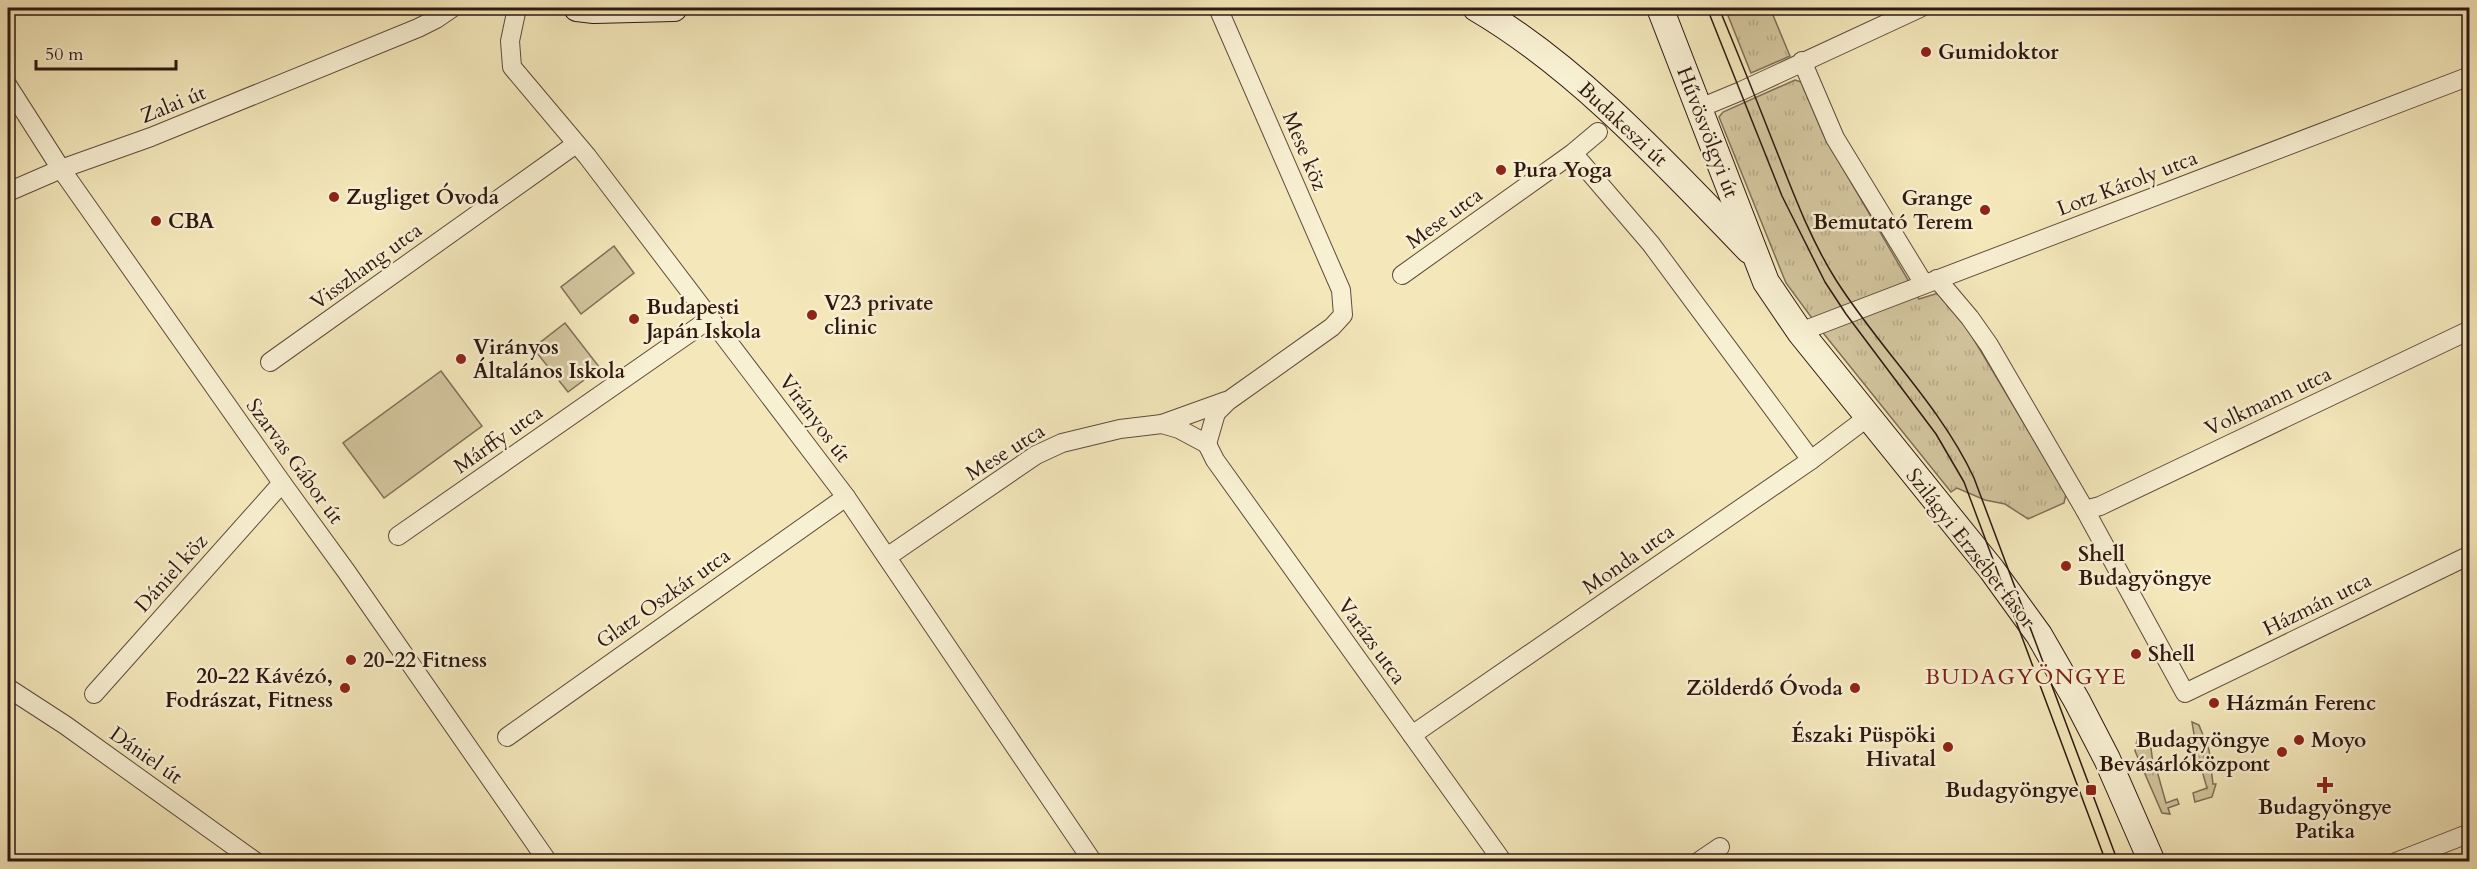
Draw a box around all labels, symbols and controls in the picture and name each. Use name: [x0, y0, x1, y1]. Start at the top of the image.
scale bar: [36, 33, 176, 71]
place label: Gumidoktor: [1938, 38, 2059, 67]
text: 50 m: [45, 42, 84, 67]
marker: Gumidoktor: [1919, 45, 1933, 59]
street label: Hűvösvölgyi út: [1669, 63, 1746, 202]
street label: Budakeszi út: [1571, 75, 1674, 174]
street label: Zalai út: [136, 78, 211, 131]
street label: Mese köz: [1275, 107, 1334, 196]
street label: Lotz Károly utca: [2053, 143, 2202, 224]
place label: Pura Yoga: [1513, 156, 1613, 185]
marker: Pura Yoga: [1494, 163, 1508, 177]
street label: Mese utca: [1400, 181, 1489, 256]
place label: Zugliget Óvoda: [346, 182, 500, 212]
place label: Grange Bemutató Terem: [1813, 184, 1974, 237]
marker: Zugliget Óvoda: [327, 190, 341, 204]
marker: Grange Bemutató Terem: [1978, 203, 1992, 217]
place label: CBA: [168, 207, 214, 236]
marker: CBA: [149, 214, 163, 228]
street label: Visszhang utca: [305, 216, 428, 317]
place label: V23 private clinic: [824, 289, 934, 342]
place label: Budapesti Japán Iskola: [643, 293, 762, 346]
marker: V23 private clinic: [805, 308, 819, 322]
marker: Budapesti Japán Iskola: [627, 312, 641, 326]
place label: Virányos Általános Iskola: [473, 333, 626, 386]
marker: Virányos Általános Iskola: [454, 352, 468, 366]
street label: Volkmann utca: [2200, 359, 2336, 443]
street label: Virányos út: [772, 368, 857, 469]
street label: Szarvas Gábor út: [239, 393, 350, 530]
street label: Márffy utca: [448, 398, 549, 481]
street label: Mese utca: [960, 417, 1050, 488]
street label: Szilágyi Erzsébet fasor: [1899, 462, 2043, 635]
street label: Monda utca: [1577, 517, 1680, 602]
street label: Dániel köz: [128, 527, 215, 619]
place label: Shell Budagyöngye: [2078, 540, 2212, 593]
street label: Glatz Oszkár utca: [590, 541, 736, 656]
marker: Shell Budagyöngye: [2059, 559, 2073, 573]
street label: Házmán utca: [2258, 566, 2376, 643]
street label: Varázs utca: [1330, 592, 1413, 690]
place label: Shell: [2148, 640, 2195, 669]
place label: 20-22 Fitness: [363, 646, 487, 675]
marker: Shell: [2129, 647, 2143, 661]
marker: 20-22 Fitness: [344, 653, 358, 667]
place label: 20-22 Kávézó, Fodrászat, Fitness: [165, 662, 333, 715]
district label: BUDAGYÖNGYE: [1925, 662, 2127, 692]
place label: Zölderdő Óvoda: [1686, 673, 1844, 703]
marker: 20-22 Kávézó, Fodrászat, Fitness: [338, 681, 352, 695]
marker: Zölderdő Óvoda: [1848, 681, 1862, 695]
place label: Házmán Ferenc: [2226, 689, 2376, 718]
marker: Házmán Ferenc: [2207, 696, 2221, 710]
street label: Dániel út: [104, 720, 188, 791]
place label: Északi Püspöki Hivatal: [1791, 721, 1936, 774]
place label: Budagyöngye Bevásárlóközpont: [2099, 726, 2271, 779]
place label: Moyo: [2311, 726, 2366, 755]
marker: Moyo: [2292, 733, 2306, 747]
marker: Északi Püspöki Hivatal: [1941, 740, 1955, 754]
marker: Budagyöngye Bevásárlóközpont: [2275, 745, 2289, 759]
place label: Budagyöngye: [1945, 776, 2079, 805]
marker: Budagyöngye Patika: [2318, 778, 2332, 792]
marker: Budagyöngye: [2084, 783, 2098, 797]
place label: Budagyöngye Patika: [2258, 793, 2392, 846]

